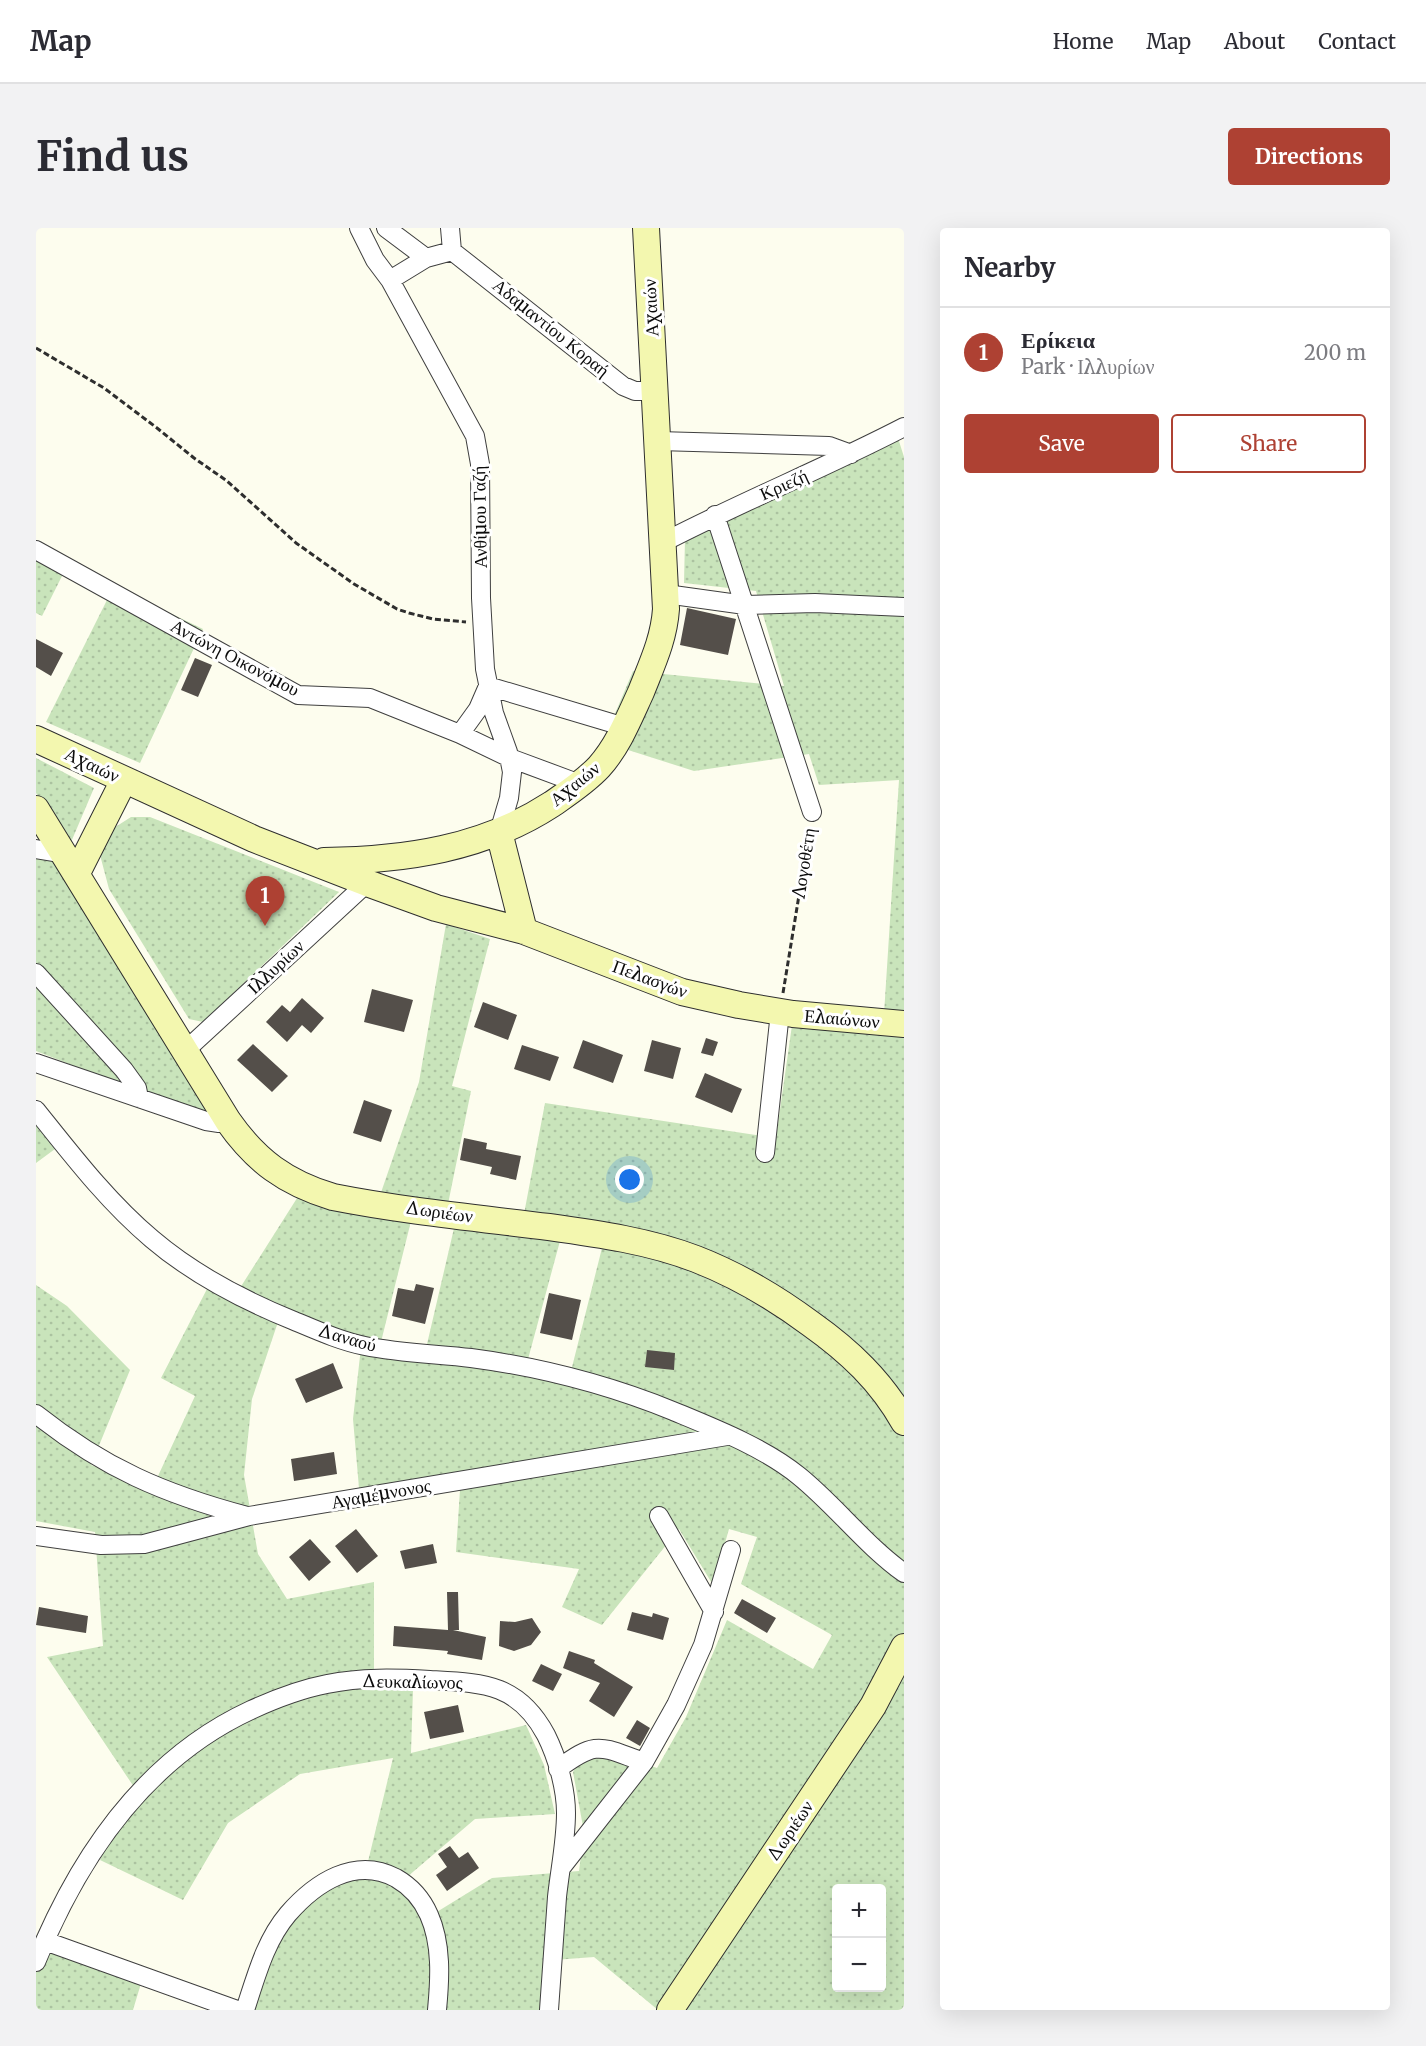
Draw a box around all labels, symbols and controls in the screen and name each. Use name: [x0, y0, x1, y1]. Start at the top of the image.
text: Map: [30, 23, 92, 59]
text: Home: [1053, 28, 1113, 55]
text: Map: [1146, 28, 1191, 55]
text: About: [1224, 28, 1285, 55]
text: Contact: [1318, 28, 1396, 55]
button: Directions: [1228, 128, 1390, 185]
text: Find us: [36, 130, 189, 182]
text: Nearby: [964, 251, 1056, 284]
street label: Αδαμαντίου Κοραή: [488, 273, 614, 382]
street label: Αχαιών: [637, 278, 664, 338]
text: Ερίκεια: [1021, 326, 1095, 354]
text: 1: [979, 340, 988, 365]
text: 200 m: [1304, 340, 1366, 365]
text: Park · Ιλλυρίων: [1021, 354, 1155, 379]
button: Save: [964, 414, 1159, 473]
button: Share: [1171, 414, 1366, 473]
street label: Κριεζή: [756, 464, 812, 505]
street label: Ανθίμου Γαζή: [467, 465, 492, 569]
street label: Αντώνη Οικονόμου: [167, 614, 304, 701]
street label: Αχαιών: [61, 742, 123, 787]
street label: Αχαιών: [545, 756, 604, 811]
street label: Λογοθέτη: [786, 826, 820, 901]
pin: 1: [246, 876, 284, 926]
street label: Ιλλυρίων: [242, 934, 309, 999]
street label: Πελασγών: [610, 954, 691, 1003]
street label: Ελαιώνων: [803, 1004, 881, 1033]
your location: [615, 1165, 644, 1194]
street label: Δωριέων: [404, 1195, 475, 1228]
street label: Δαναού: [315, 1318, 379, 1357]
street label: Αγαμέμνονος: [329, 1473, 432, 1514]
street label: Δευκαλίωνος: [361, 1669, 463, 1694]
street label: Δωριέων: [761, 1796, 818, 1866]
map controls: [832, 1884, 886, 1992]
button: +: [832, 1884, 886, 1938]
button: −: [832, 1938, 886, 1992]

